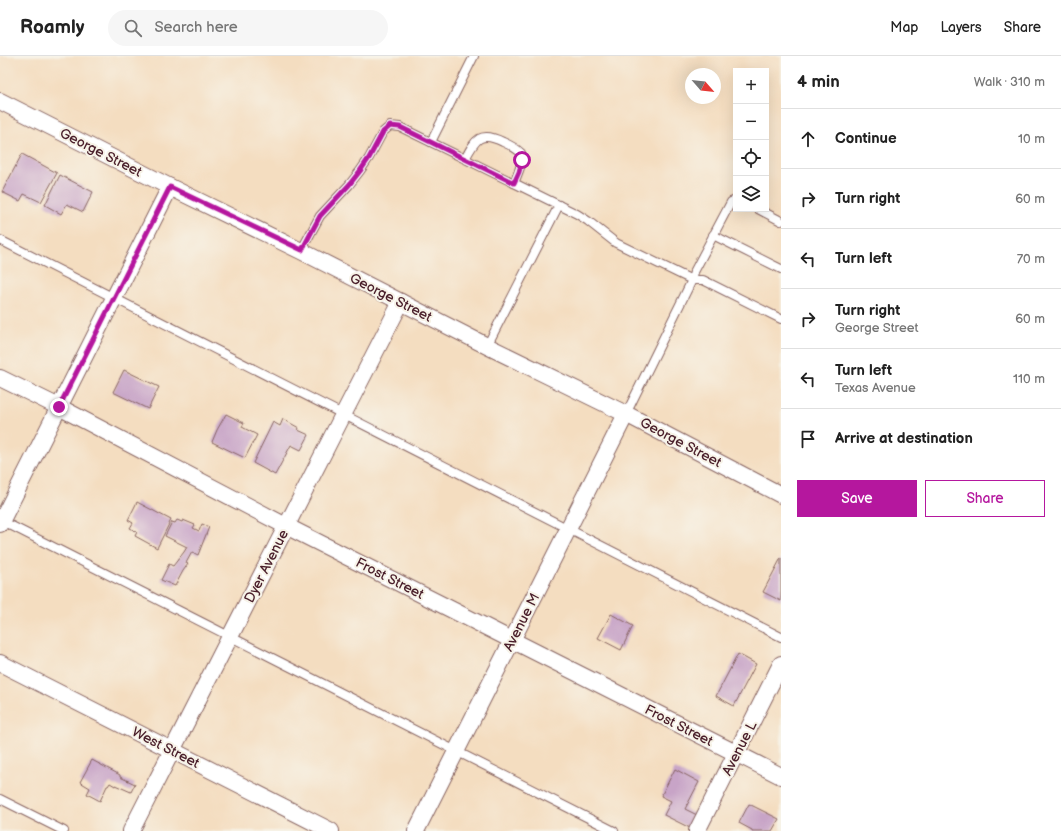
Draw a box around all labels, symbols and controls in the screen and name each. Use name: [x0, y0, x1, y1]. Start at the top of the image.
search box: [108, 10, 388, 46]
text: Roamly: [20, 16, 84, 39]
icon: search: [122, 17, 144, 39]
text: Search here: [154, 18, 238, 37]
text: Map: [890, 19, 918, 36]
text: Layers: [940, 19, 982, 36]
text: Share: [1004, 19, 1041, 36]
north arrow: [685, 68, 721, 104]
map controls: [733, 68, 769, 212]
button: +: [733, 68, 769, 104]
text: 4 min: [797, 72, 840, 92]
text: Walk · 310 m: [974, 74, 1045, 90]
button: −: [733, 104, 769, 140]
street label: George Street: [57, 124, 145, 181]
icon: ahead: [797, 128, 819, 150]
text: Continue: [835, 129, 897, 148]
text: 10 m: [1018, 131, 1045, 147]
button: locate: [733, 140, 769, 176]
route start: [513, 151, 531, 169]
button: layers: [733, 176, 769, 212]
icon: right: [797, 188, 819, 210]
text: Turn right: [835, 189, 900, 208]
text: 60 m: [1015, 191, 1045, 207]
icon: left: [797, 248, 819, 270]
text: Turn left: [835, 249, 892, 268]
text: 70 m: [1017, 251, 1045, 267]
street label: George Street: [347, 269, 435, 326]
text: Turn right: [835, 301, 900, 320]
icon: right: [797, 308, 819, 330]
text: 60 m: [1015, 311, 1045, 327]
text: George Street: [835, 320, 918, 336]
text: Turn left: [835, 361, 892, 380]
icon: left: [797, 368, 819, 390]
text: 110 m: [1013, 371, 1045, 387]
text: Texas Avenue: [835, 380, 916, 396]
route end: [50, 398, 68, 416]
street label: George Street: [637, 414, 725, 471]
icon: arrive: [797, 428, 819, 450]
text: Arrive at destination: [835, 429, 973, 448]
button: Save: [797, 480, 917, 517]
button: Share: [925, 480, 1045, 517]
street label: Dyer Avenue: [241, 527, 292, 606]
street label: Frost Street: [353, 554, 427, 603]
street label: Avenue M: [500, 590, 543, 654]
street label: Frost Street: [642, 701, 716, 750]
street label: Avenue L: [719, 718, 760, 778]
street label: West Street: [129, 723, 203, 772]

